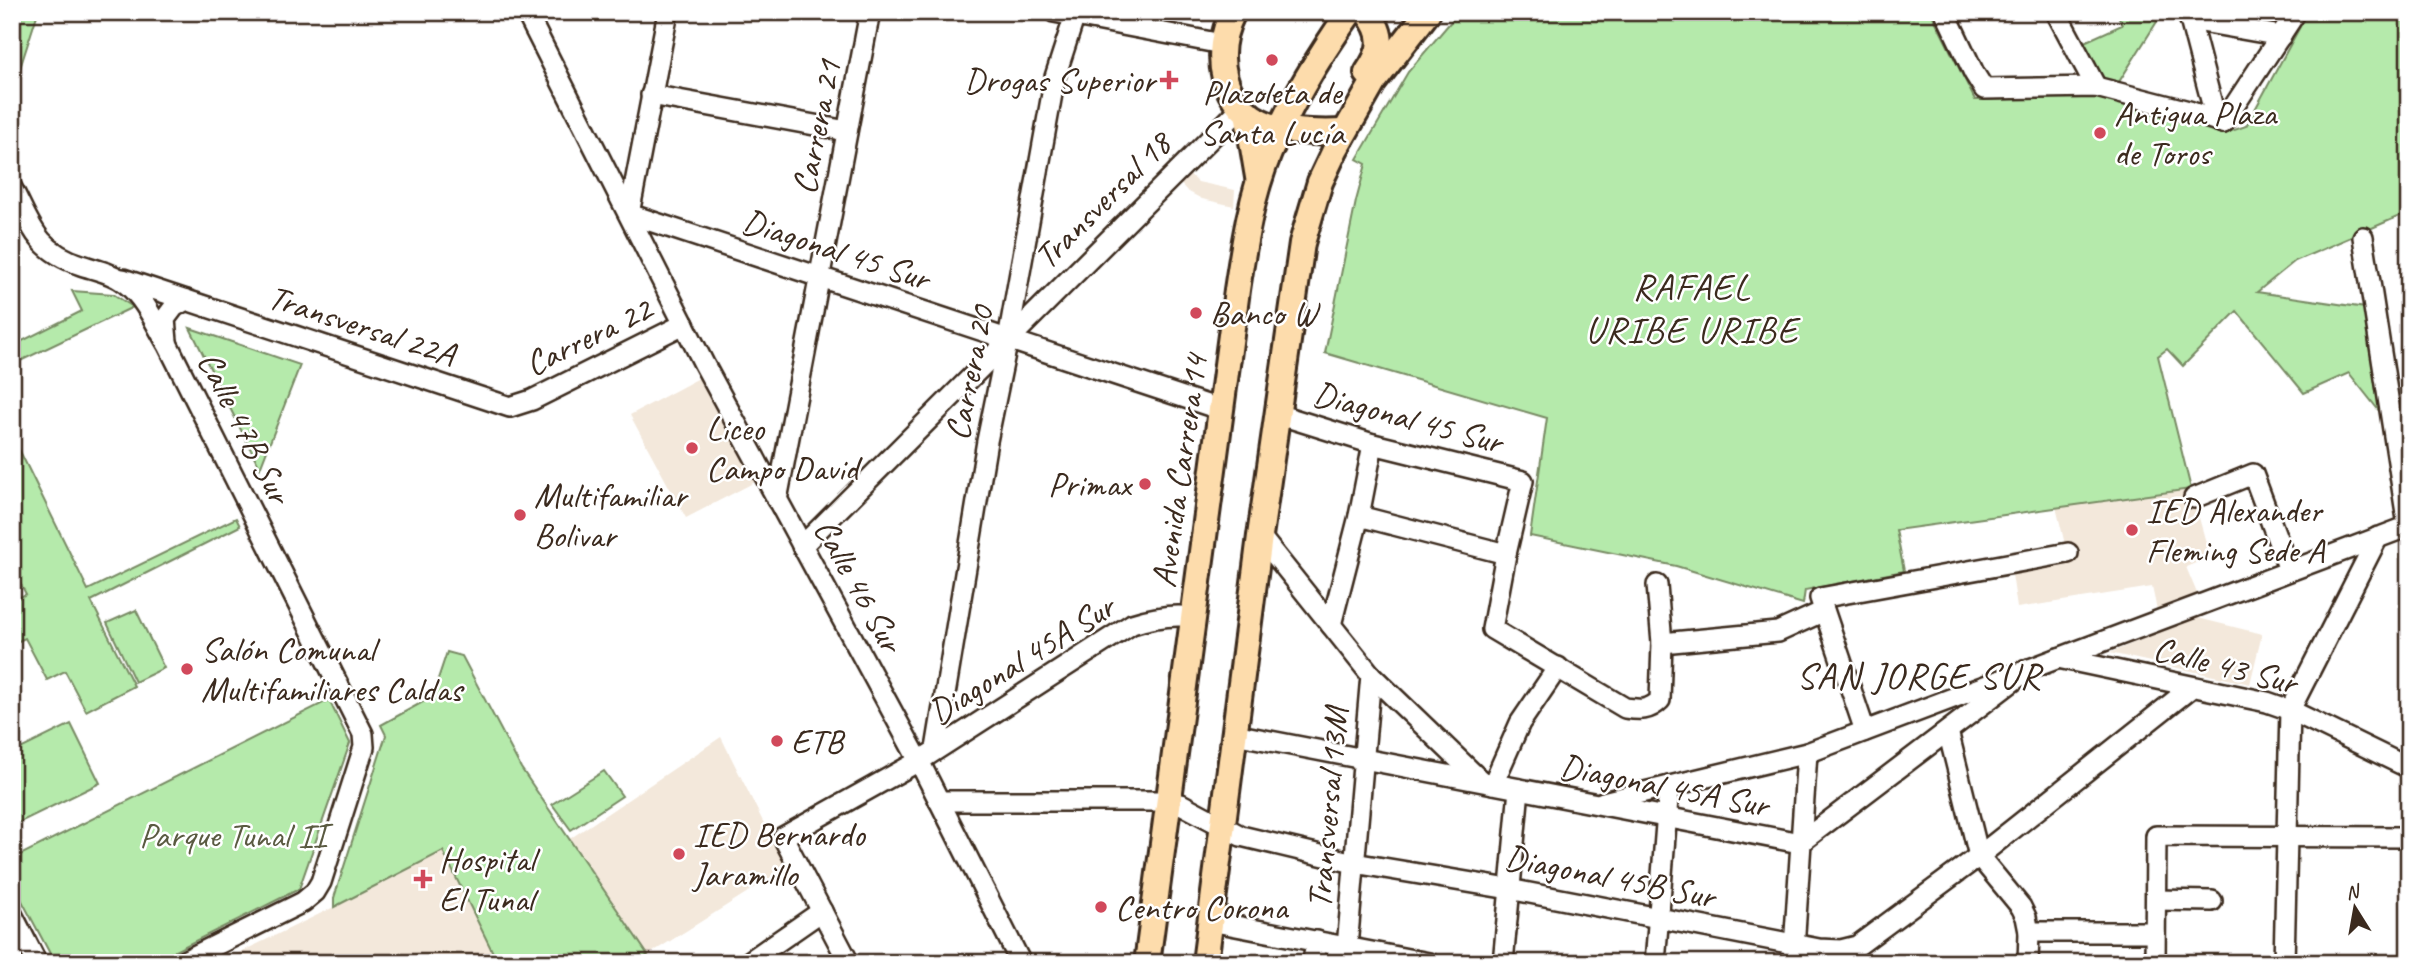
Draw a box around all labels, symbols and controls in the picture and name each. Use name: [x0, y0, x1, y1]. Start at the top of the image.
marker: Plazoleta de Santa Lucía: [1264, 52, 1280, 68]
street label: Carrera 21: [781, 54, 852, 198]
place label: Drogas Superior: [964, 58, 1157, 103]
place label: Plazoleta de Santa Lucía: [1200, 70, 1347, 155]
marker: Drogas Superior: [1161, 72, 1177, 88]
place label: Antigua Plaza de Toros: [2114, 91, 2278, 176]
street label: Transversal 18: [1024, 120, 1183, 279]
marker: Antigua Plaza de Toros: [2092, 125, 2108, 141]
street label: Diagonal 45 Sur: [737, 198, 938, 302]
district label: RAFAEL URIBE URIBE: [1585, 263, 1801, 353]
street label: Transversal 22A: [263, 274, 462, 377]
street label: Carrera 22: [518, 285, 662, 386]
place label: Banco W: [1210, 291, 1321, 336]
street label: Carrera 20: [934, 300, 1005, 444]
marker: Banco W: [1188, 305, 1204, 321]
street label: Calle 47B Sur: [187, 344, 303, 514]
street label: Avenida Carrera 14: [1141, 349, 1219, 590]
street label: Diagonal 45 Sur: [1309, 371, 1510, 465]
place label: Liceo Campo David: [706, 406, 863, 491]
marker: Liceo Campo David: [684, 440, 700, 456]
place label: Primax: [1048, 462, 1134, 507]
place label: Multifamiliar Bolivar: [534, 473, 689, 558]
marker: Primax: [1137, 476, 1153, 492]
place label: IED Alexander Fleming Sede A: [2146, 488, 2325, 573]
marker: Multifamiliar Bolivar: [512, 507, 528, 523]
street label: Calle 46 Sur: [804, 511, 915, 663]
marker: IED Alexander Fleming Sede A: [2124, 522, 2140, 538]
street label: Diagonal 45A Sur: [920, 583, 1126, 734]
street label: Calle 43 Sur: [2149, 626, 2304, 706]
place label: Salón Comunal Multifamiliares Caldas: [201, 627, 465, 712]
district label: SAN JORGE SUR: [1796, 652, 2044, 699]
marker: Salón Comunal Multifamiliares Caldas: [179, 661, 195, 677]
street label: Transversal 13M: [1296, 703, 1359, 910]
place label: ETB: [791, 719, 846, 764]
marker: ETB: [769, 733, 785, 749]
street label: Diagonal 45A Sur: [1556, 743, 1775, 828]
place label: IED Bernardo Jaramillo: [691, 812, 866, 897]
park label: Parque Tunal II: [139, 813, 334, 858]
street label: Diagonal 45B Sur: [1501, 834, 1722, 919]
place label: Hospital El Tunal: [439, 837, 541, 922]
marker: IED Bernardo Jaramillo: [671, 846, 687, 862]
marker: Hospital El Tunal: [413, 869, 433, 889]
north arrow: [2320, 874, 2390, 944]
text: N: [2344, 879, 2363, 905]
place label: Centro Corona: [1115, 885, 1289, 930]
marker: Centro Corona: [1093, 899, 1109, 915]

